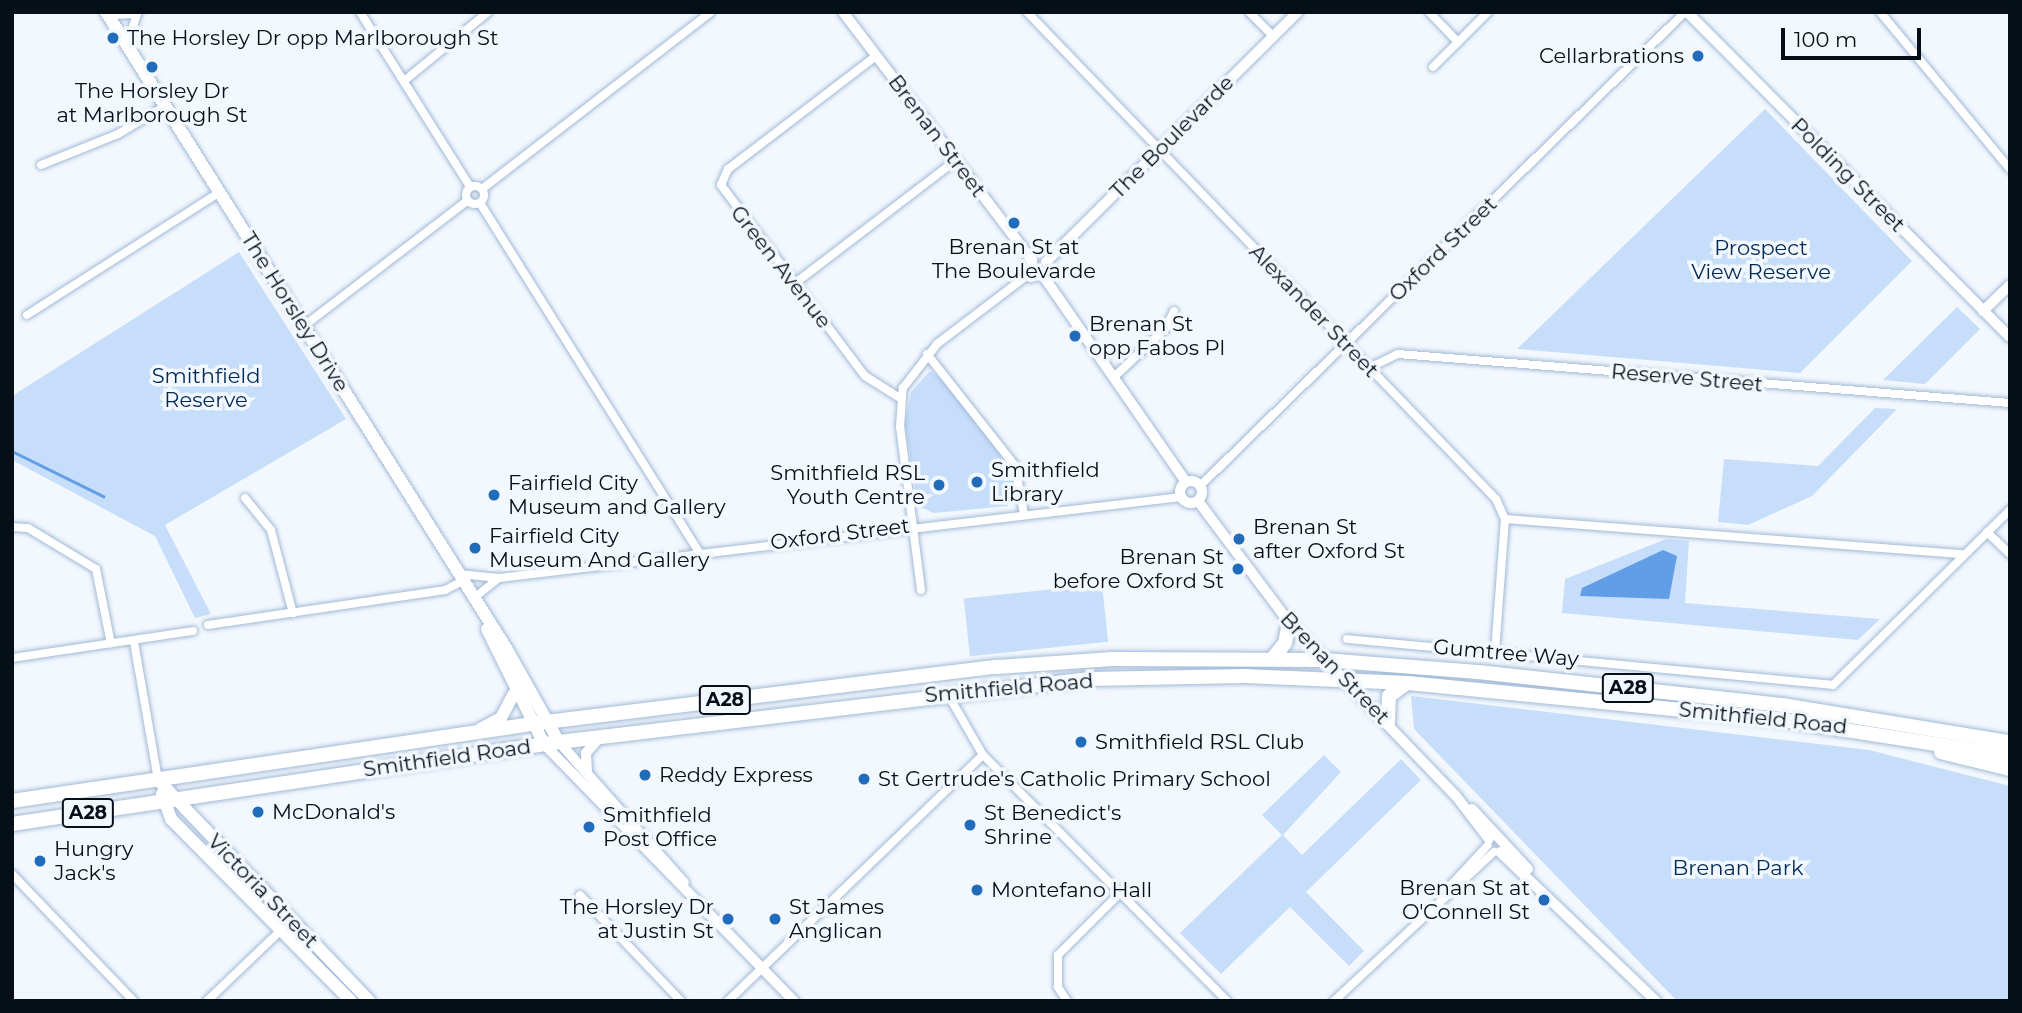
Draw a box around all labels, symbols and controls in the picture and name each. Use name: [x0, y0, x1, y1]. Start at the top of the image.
scale bar: [1784, 14, 1924, 58]
place label: The Horsley Dr opp Marlborough St: [127, 25, 499, 51]
text: 100 m: [1794, 27, 1857, 52]
marker: The Horsley Dr opp Marlborough St: [105, 30, 121, 46]
place label: Cellarbrations: [1539, 43, 1684, 69]
marker: Cellarbrations: [1690, 48, 1706, 64]
marker: The Horsley Dr at Marlborough St: [144, 59, 160, 75]
street label: Brenan Street: [883, 70, 991, 202]
street label: The Boulevarde: [1105, 70, 1239, 204]
place label: The Horsley Dr at Marlborough St: [56, 78, 248, 128]
street label: Polding Street: [1786, 113, 1910, 237]
street label: Oxford Street: [1384, 191, 1502, 307]
street label: Green Avenue: [725, 201, 837, 333]
marker: Brenan St at The Boulevarde: [1006, 215, 1022, 231]
street label: The Horsley Drive: [236, 228, 354, 396]
place label: Brenan St at The Boulevarde: [932, 234, 1096, 284]
park label: Prospect View Reserve: [1691, 235, 1831, 285]
street label: Alexander Street: [1244, 239, 1384, 383]
place label: Brenan St opp Fabos Pl: [1089, 311, 1225, 361]
marker: Brenan St opp Fabos Pl: [1067, 328, 1083, 344]
street label: Reserve Street: [1610, 359, 1764, 397]
park label: Smithfield Reserve: [152, 363, 260, 413]
place label: Smithfield Library: [991, 457, 1100, 507]
place label: Smithfield RSL Youth Centre: [770, 460, 925, 510]
place label: Fairfield City Museum and Gallery: [508, 470, 726, 520]
marker: Smithfield Library: [969, 474, 985, 490]
marker: Smithfield RSL Youth Centre: [931, 477, 947, 493]
marker: Fairfield City Museum and Gallery: [486, 487, 502, 503]
street label: Oxford Street: [769, 513, 911, 555]
place label: Brenan St after Oxford St: [1253, 514, 1405, 564]
place label: Fairfield City Museum And Gallery: [489, 523, 709, 573]
marker: Brenan St after Oxford St: [1231, 531, 1247, 547]
marker: Fairfield City Museum And Gallery: [467, 540, 483, 556]
place label: Brenan St before Oxford St: [1053, 544, 1224, 594]
marker: Brenan St before Oxford St: [1230, 561, 1246, 577]
street label: Brenan Street: [1275, 607, 1395, 729]
street label: Gumtree Way: [1432, 634, 1580, 672]
street label: Smithfield Road: [924, 668, 1094, 708]
road number: A28: [1602, 673, 1654, 704]
road number: A28: [699, 684, 751, 716]
street label: Smithfield Road: [1678, 697, 1848, 739]
place label: Smithfield RSL Club: [1095, 729, 1304, 755]
street label: Smithfield Road: [361, 734, 533, 782]
marker: Smithfield RSL Club: [1073, 734, 1089, 750]
place label: Reddy Express: [659, 762, 813, 788]
place label: St Gertrude's Catholic Primary School: [878, 766, 1271, 792]
marker: Reddy Express: [637, 767, 653, 783]
marker: St Gertrude's Catholic Primary School: [856, 771, 872, 787]
road number: A28: [62, 798, 114, 828]
place label: McDonald's: [272, 799, 395, 825]
place label: St Benedict's Shrine: [984, 800, 1121, 850]
place label: Smithfield Post Office: [603, 802, 717, 852]
marker: McDonald's: [250, 804, 266, 820]
marker: St Benedict's Shrine: [962, 817, 978, 833]
marker: Smithfield Post Office: [581, 819, 597, 835]
street label: Victoria Street: [202, 829, 324, 953]
place label: Hungry Jack's: [54, 836, 133, 886]
marker: Hungry Jack's: [32, 853, 48, 869]
park label: Brenan Park: [1673, 855, 1803, 881]
place label: Brenan St at O'Connell St: [1399, 875, 1530, 925]
place label: Montefano Hall: [991, 877, 1152, 903]
marker: Montefano Hall: [969, 882, 985, 898]
marker: Brenan St at O'Connell St: [1536, 892, 1552, 908]
place label: The Horsley Dr at Justin St: [560, 894, 714, 944]
place label: St James Anglican: [789, 894, 884, 944]
marker: The Horsley Dr at Justin St: [720, 911, 736, 927]
marker: St James Anglican: [767, 911, 783, 927]

